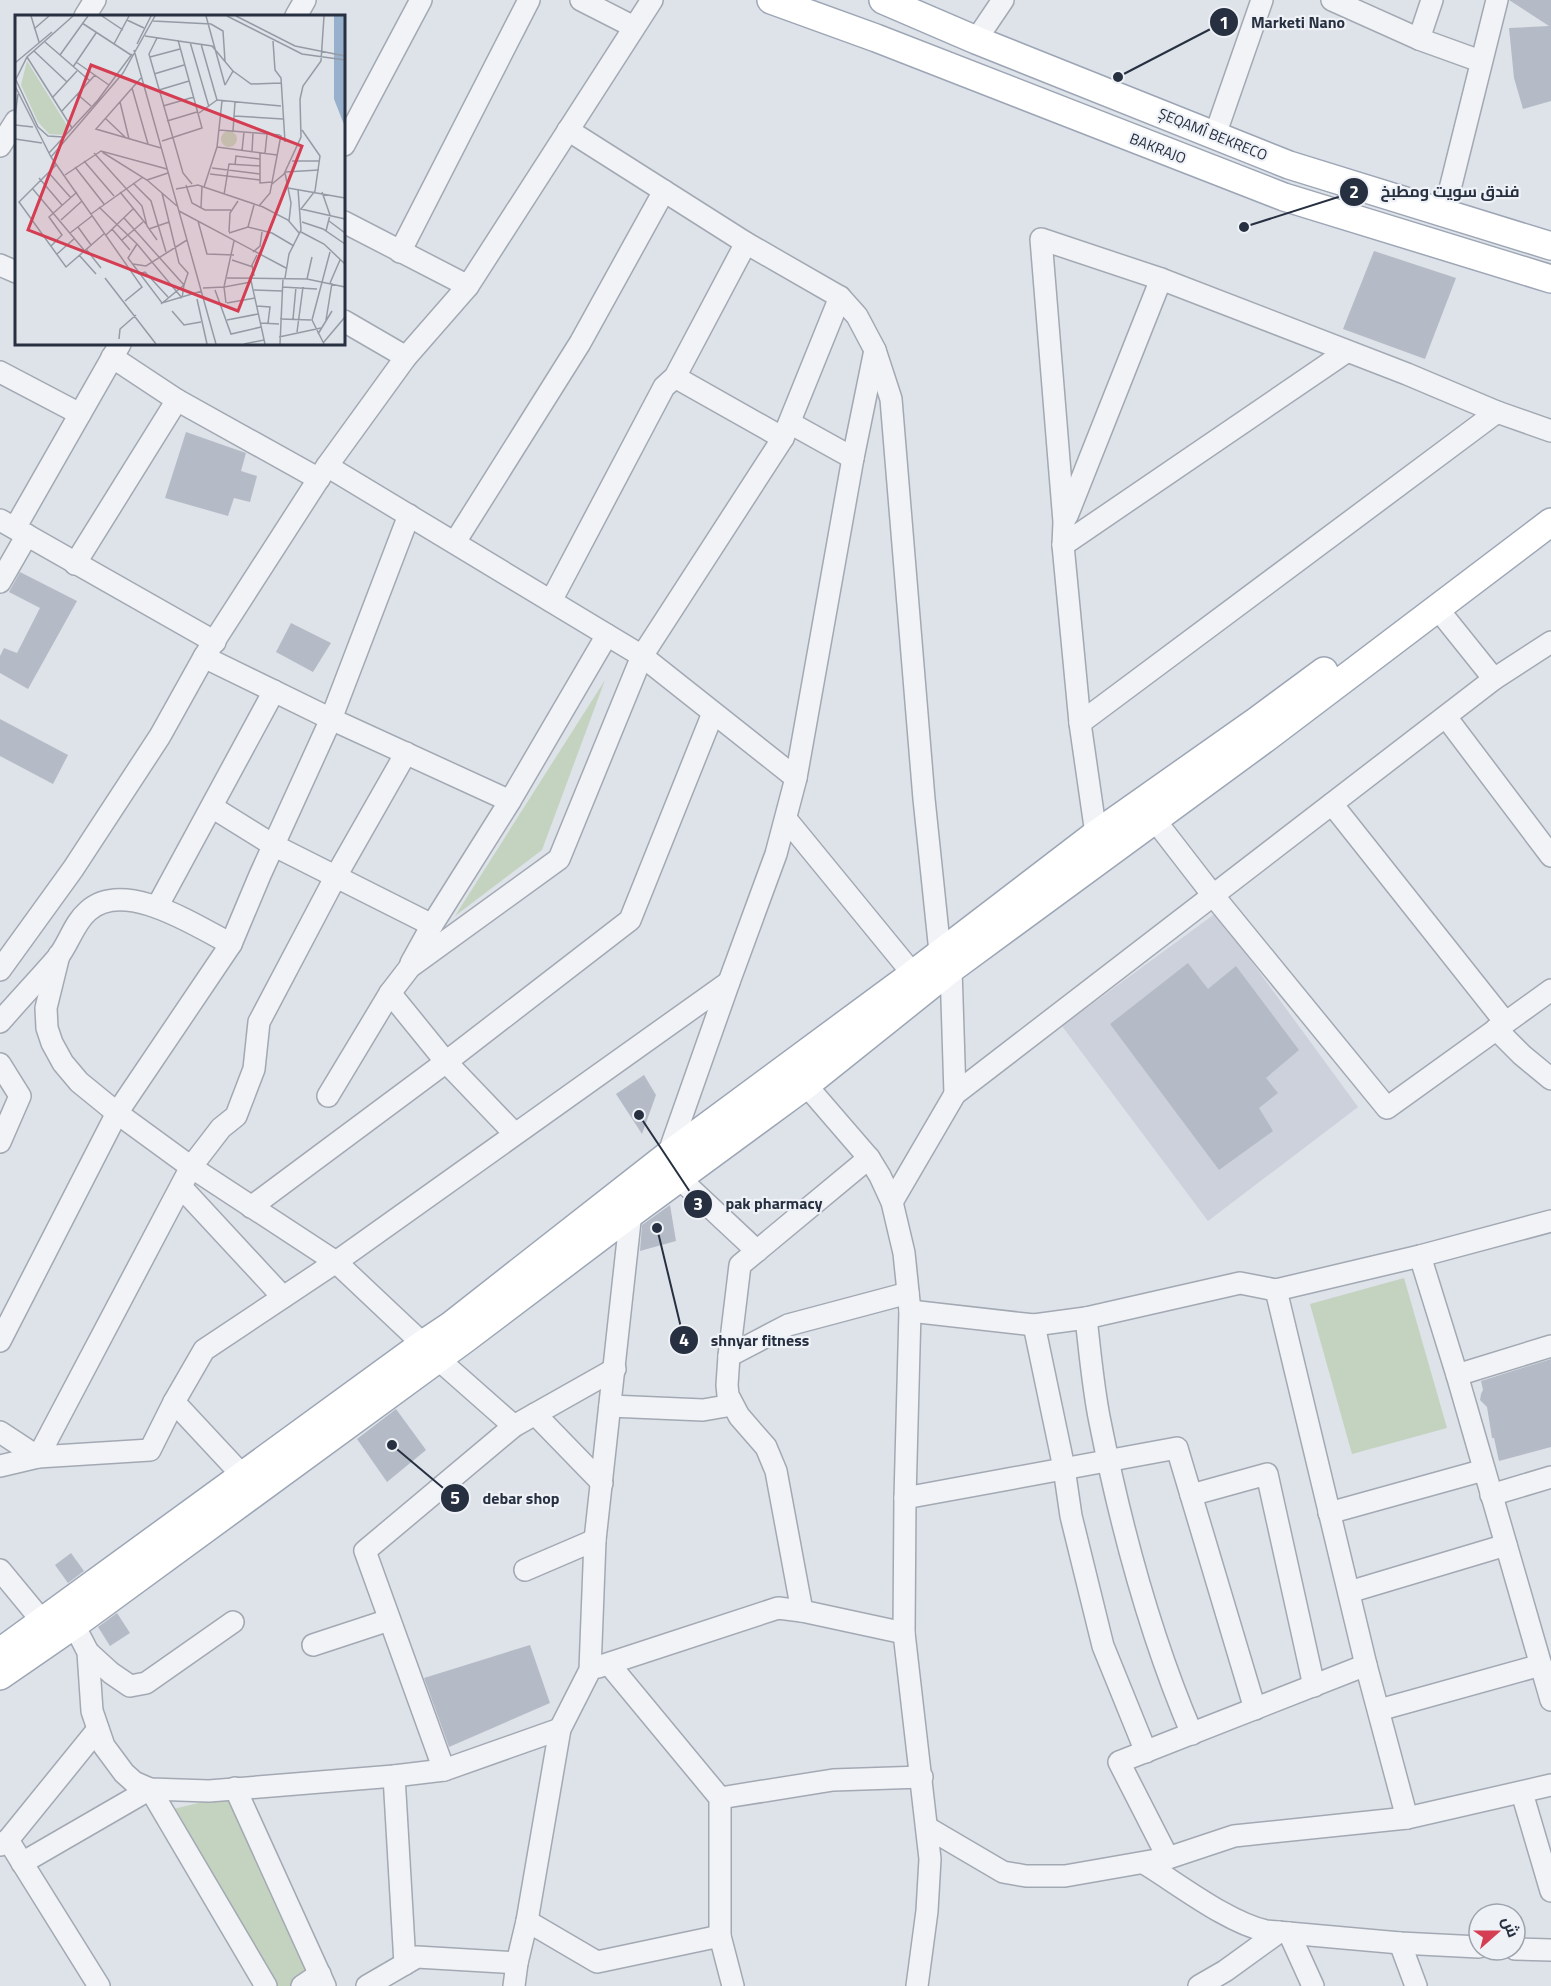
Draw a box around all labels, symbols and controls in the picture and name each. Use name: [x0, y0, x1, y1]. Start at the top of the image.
callout: Marketi Nano: [1209, 5, 1357, 39]
text: 1: [1219, 9, 1229, 36]
text: Marketi Nano: [1251, 10, 1345, 34]
inset map: [15, 15, 345, 345]
street label: ŞEQAMÎ BEKRECO: [1155, 102, 1271, 166]
street label: BAKRAJO: [1126, 127, 1190, 169]
callout: فندق سويت ومطبخ: [1339, 175, 1532, 209]
text: 2: [1349, 178, 1359, 205]
text: فندق سويت ومطبخ: [1380, 179, 1520, 203]
callout: pak pharmacy: [683, 1187, 834, 1221]
text: 3: [693, 1190, 703, 1217]
text: pak pharmacy: [725, 1191, 823, 1215]
callout: shnyar fitness: [669, 1323, 821, 1357]
text: 4: [679, 1326, 689, 1353]
text: shnyar fitness: [711, 1328, 809, 1352]
callout: debar shop: [440, 1481, 571, 1515]
text: 5: [450, 1484, 460, 1511]
text: debar shop: [483, 1486, 560, 1510]
north arrow: [1467, 1902, 1527, 1962]
text: ش: [1496, 1913, 1526, 1941]

